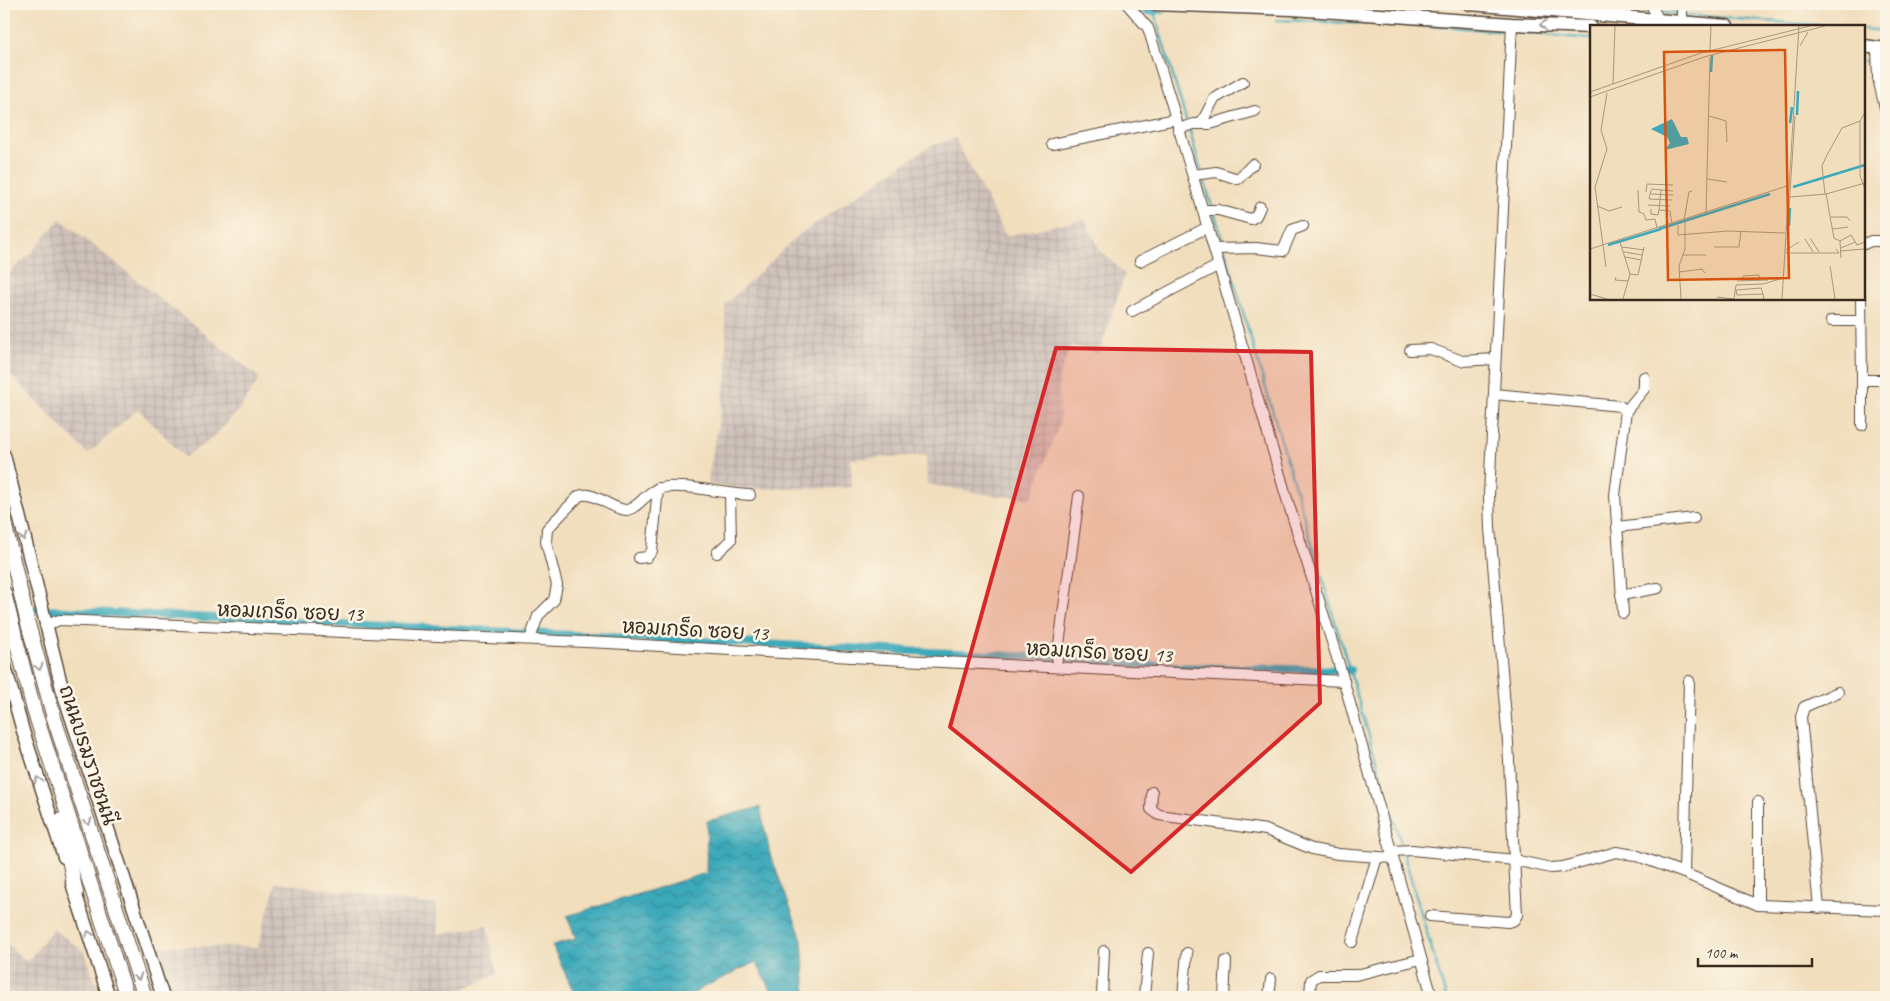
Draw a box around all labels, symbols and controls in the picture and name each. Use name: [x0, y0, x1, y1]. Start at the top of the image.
one-way arrow: [1538, 20, 1546, 30]
inset map: [1590, 25, 1865, 300]
one-way arrow: [18, 532, 28, 540]
street label: หอมเกร็ด ซอย 13: [217, 596, 365, 627]
street label: หอมเกร็ด ซอย 13: [621, 613, 771, 646]
street label: หอมเกร็ด ซอย 13: [1025, 635, 1175, 668]
one-way arrow: [34, 662, 44, 671]
street label: ถนนบรมราชชนนี: [54, 682, 123, 829]
one-way arrow: [34, 776, 44, 785]
one-way arrow: [82, 817, 92, 826]
one-way arrow: [85, 931, 95, 939]
scale bar: [1698, 936, 1811, 968]
text: 100 m: [1705, 944, 1739, 963]
one-way arrow: [133, 972, 143, 980]

